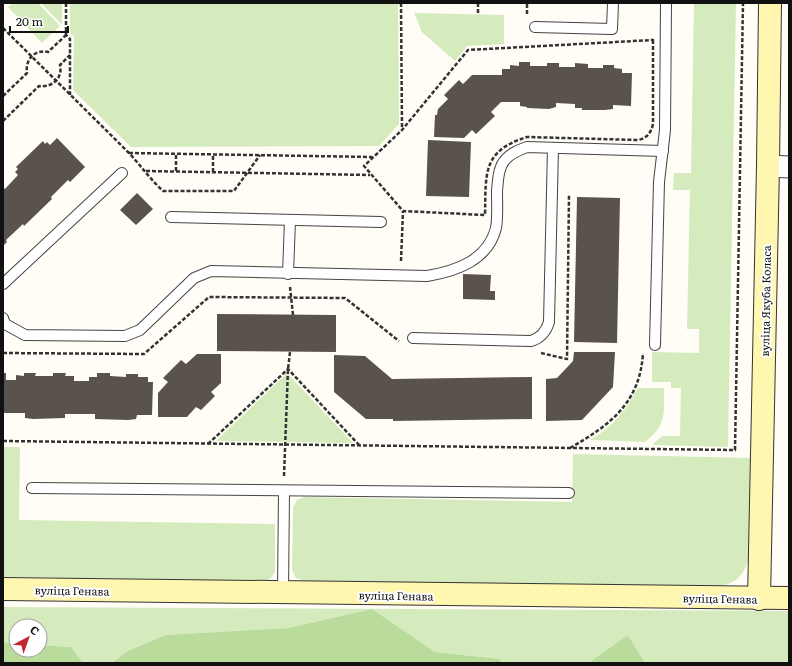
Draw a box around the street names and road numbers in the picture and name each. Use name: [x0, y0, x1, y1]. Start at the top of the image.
street label: вуліца Якуба Коласа: [756, 245, 774, 357]
street label: вуліца Генава: [34, 581, 110, 599]
street label: вуліца Генава: [358, 586, 434, 604]
street label: вуліца Генава: [682, 589, 758, 607]

